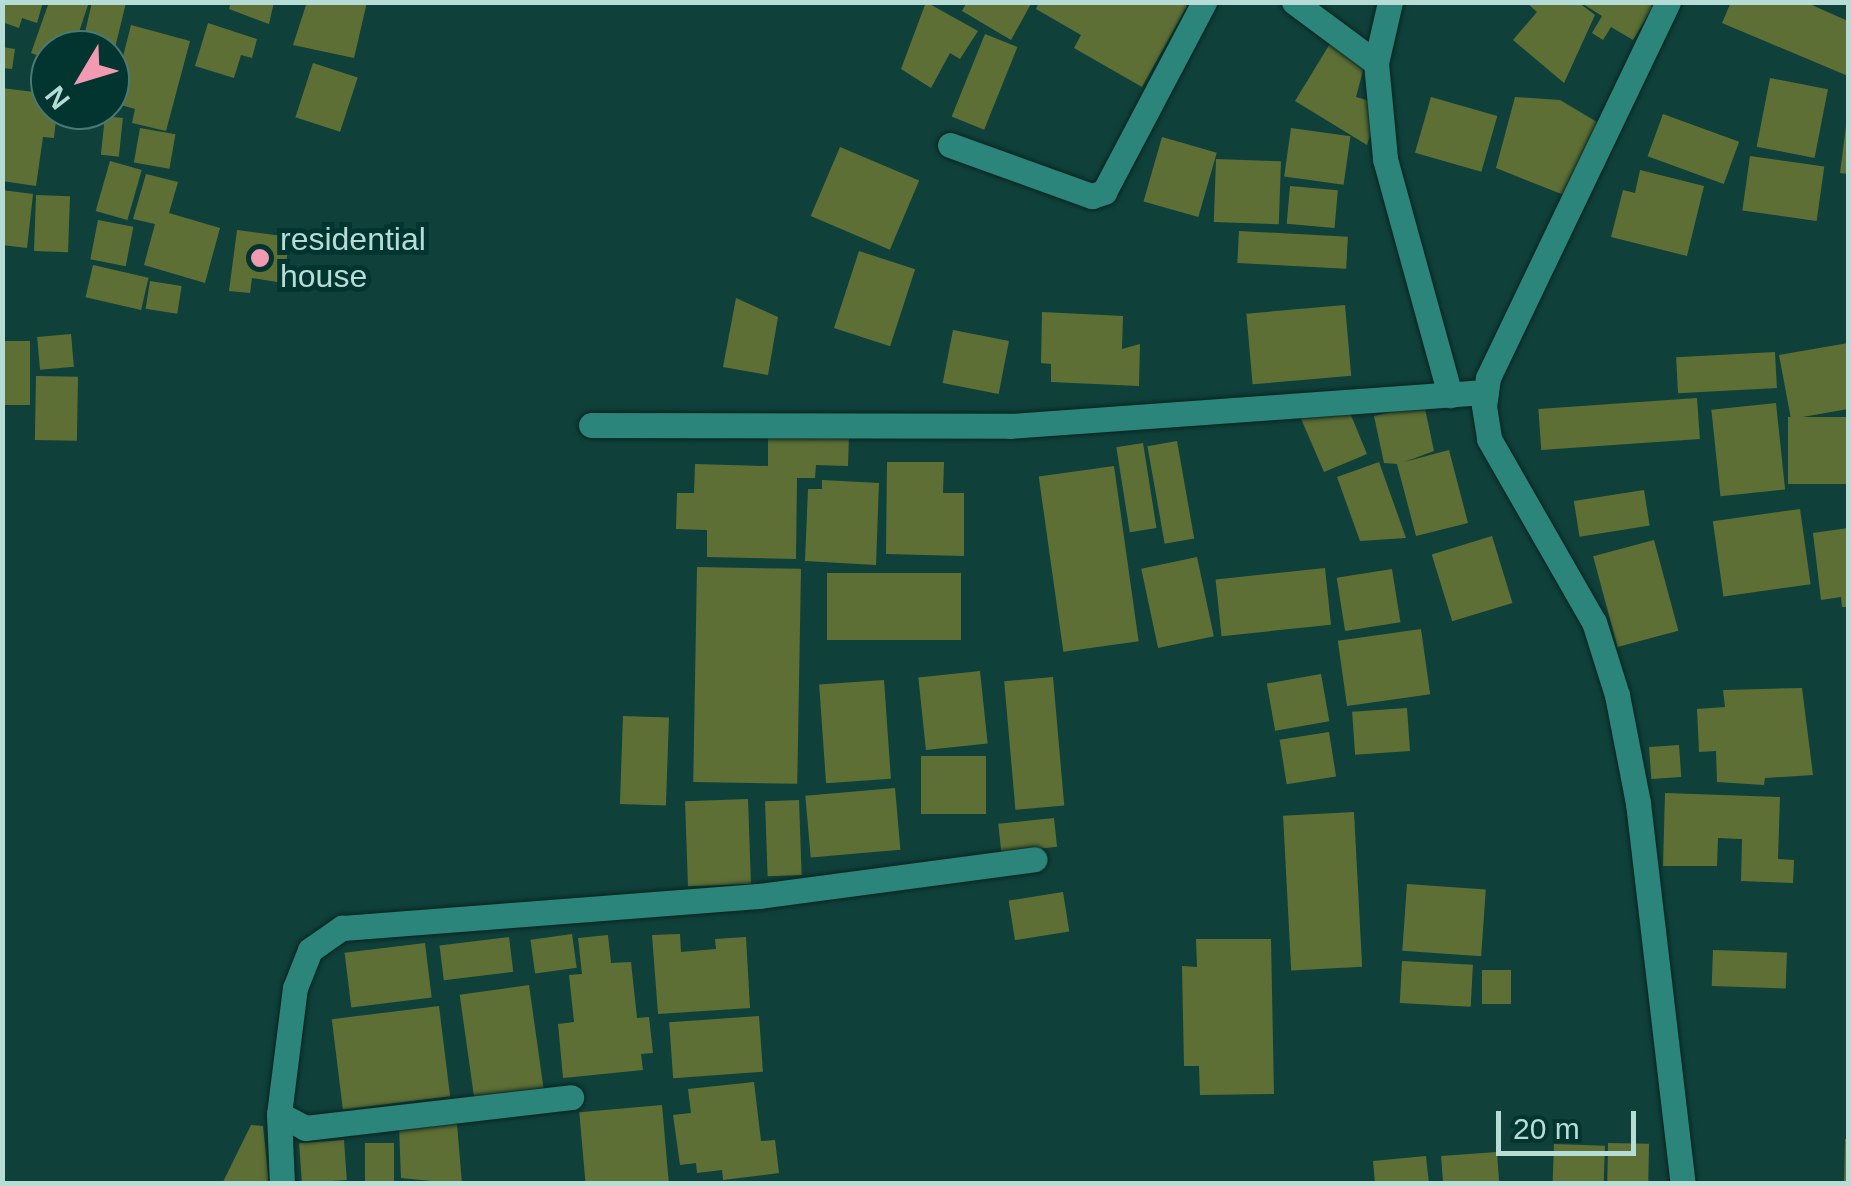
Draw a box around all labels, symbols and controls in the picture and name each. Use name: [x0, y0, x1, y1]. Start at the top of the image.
north arrow: [30, 30, 130, 130]
text: N: [39, 80, 76, 115]
place label: residential house: [280, 221, 426, 296]
marker: residential house: [249, 247, 271, 269]
scale bar: [1501, 1091, 1641, 1153]
text: 20 m: [1513, 1112, 1580, 1145]

